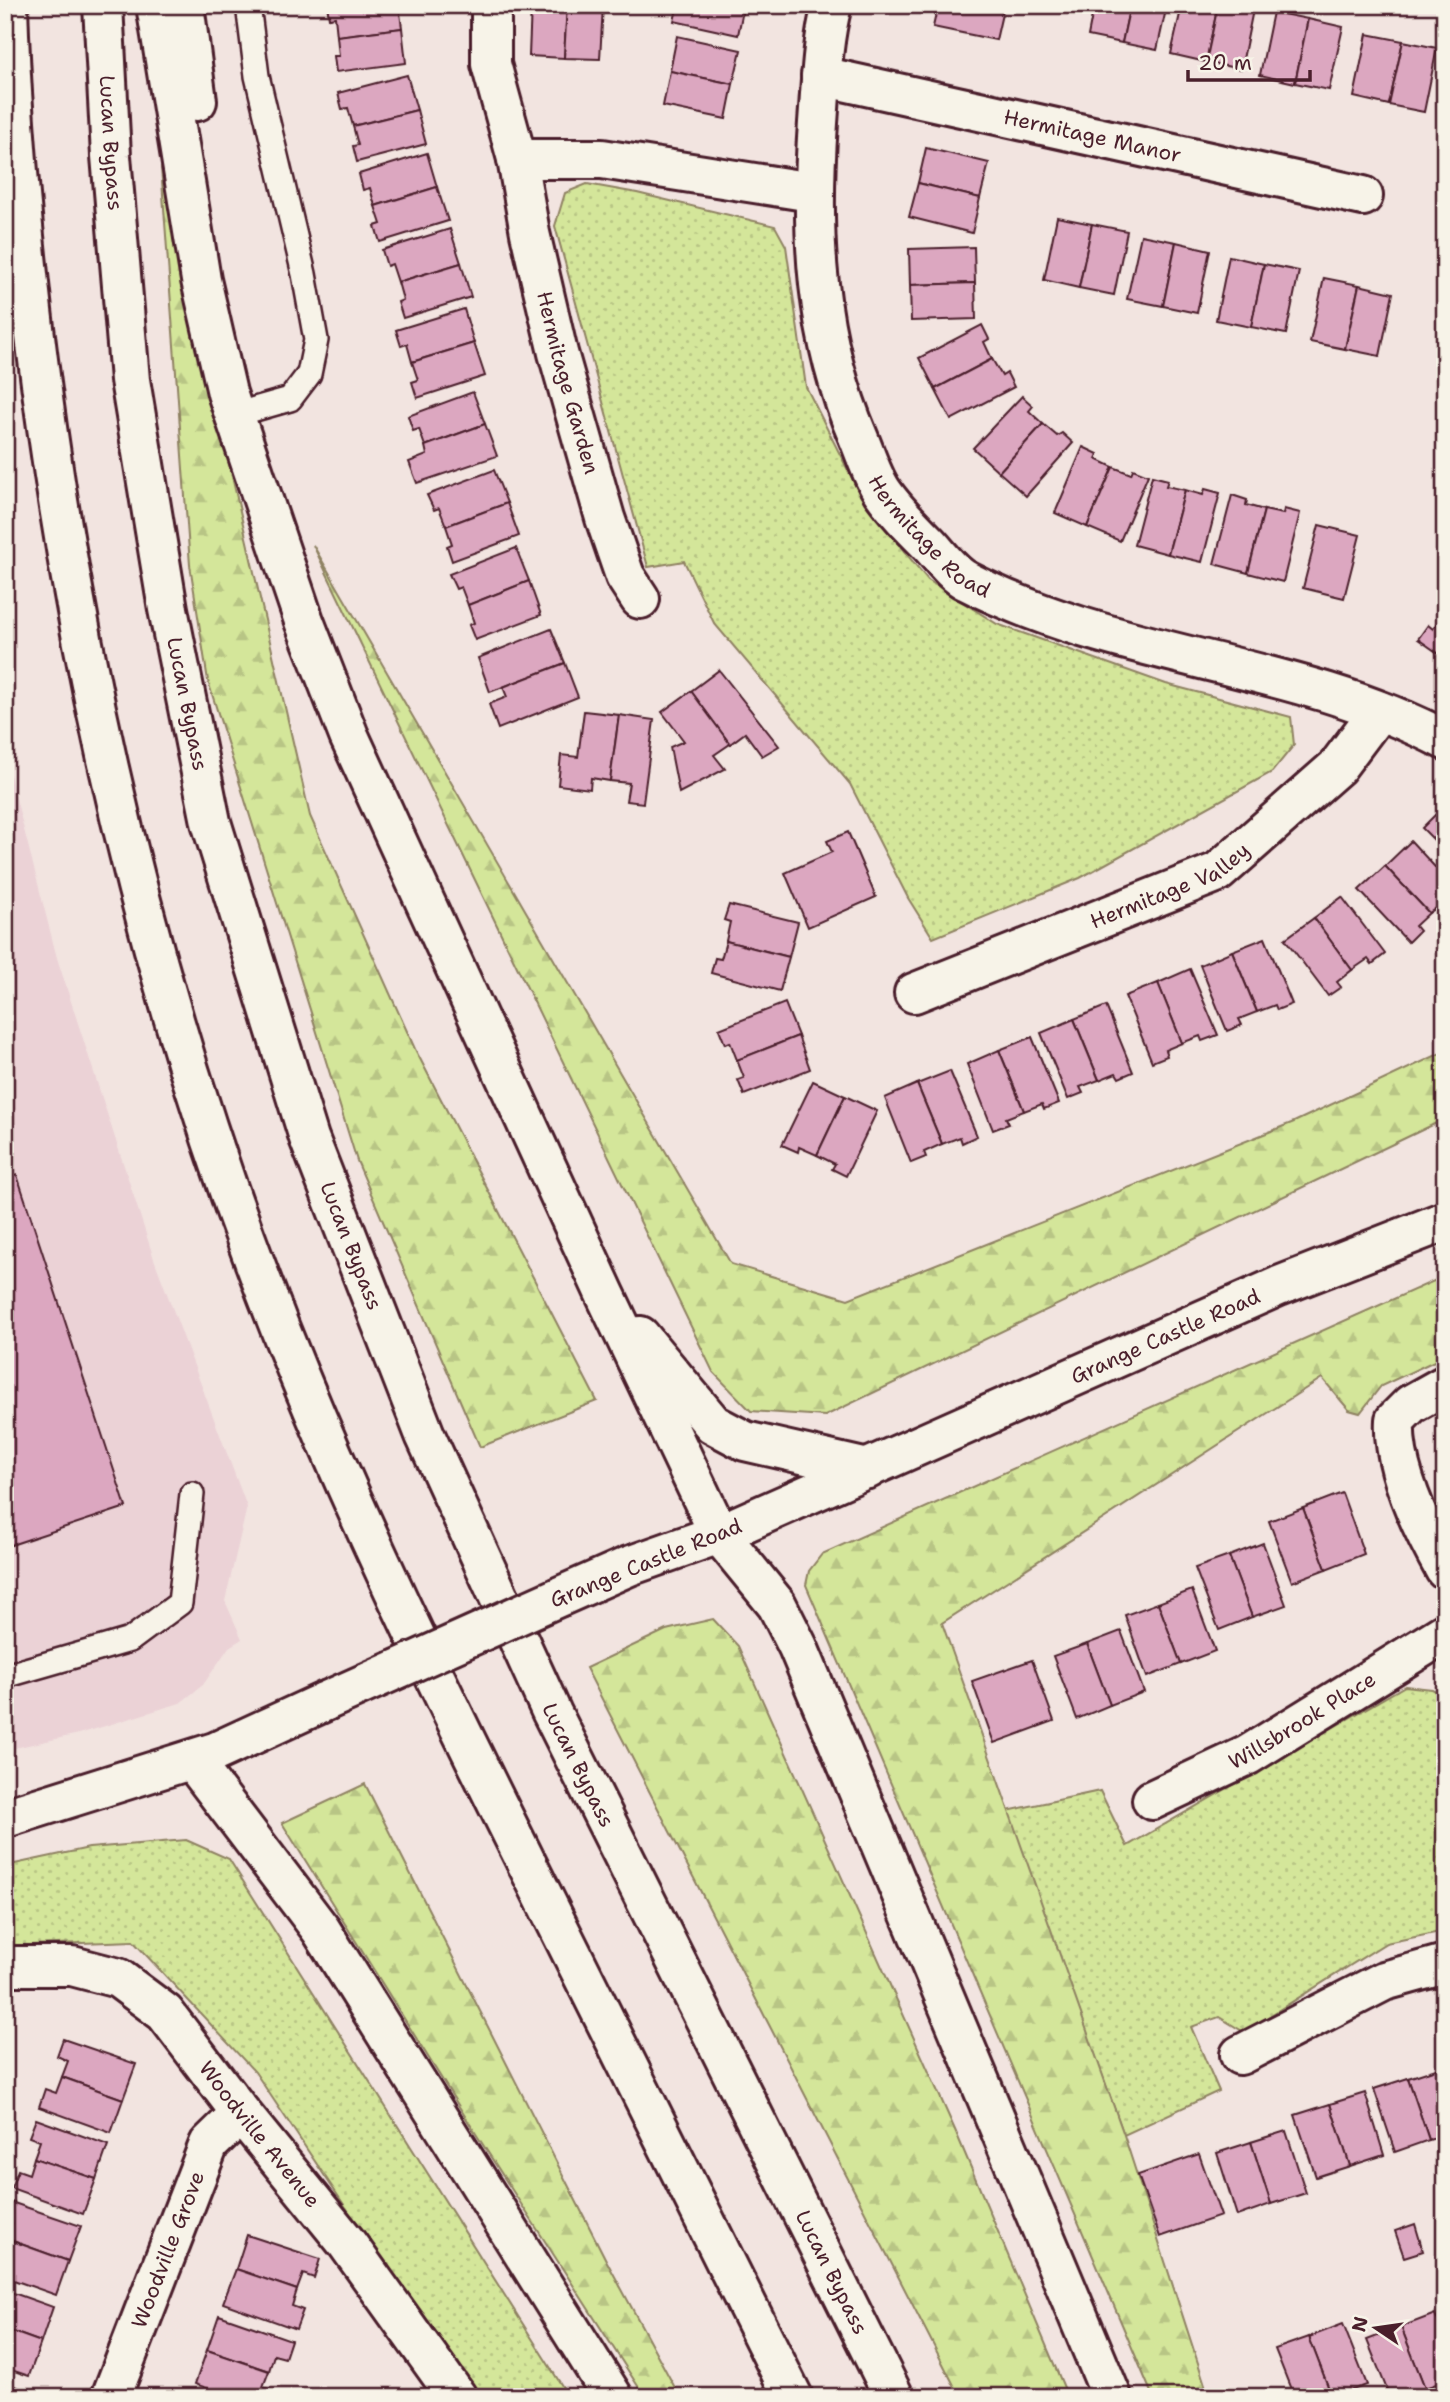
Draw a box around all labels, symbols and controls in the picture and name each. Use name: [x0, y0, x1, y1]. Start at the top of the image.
scale bar: [1188, 38, 1310, 82]
text: 20 m: [1198, 49, 1252, 77]
street label: Lucan Bypass: [93, 74, 130, 212]
street label: Hermitage Manor: [1001, 103, 1184, 169]
street label: Hermitage Garden: [530, 289, 606, 477]
street label: Hermitage Road: [861, 470, 995, 605]
street label: Lucan Bypass: [160, 635, 214, 773]
street label: Hermitage Valley: [1086, 836, 1256, 935]
street label: Lucan Bypass: [313, 1177, 389, 1314]
street label: Grange Castle Road: [1066, 1282, 1265, 1391]
street label: Grange Castle Road: [546, 1512, 746, 1614]
street label: Willsbrook Place: [1224, 1665, 1381, 1776]
street label: Lucan Bypass: [535, 1698, 621, 1832]
street label: Woodville Avenue: [192, 2055, 327, 2214]
street label: Woodville Grove: [125, 2167, 211, 2332]
street label: Lucan Bypass: [789, 2205, 874, 2339]
north arrow: [1342, 2294, 1412, 2364]
text: N: [1346, 2314, 1374, 2334]

